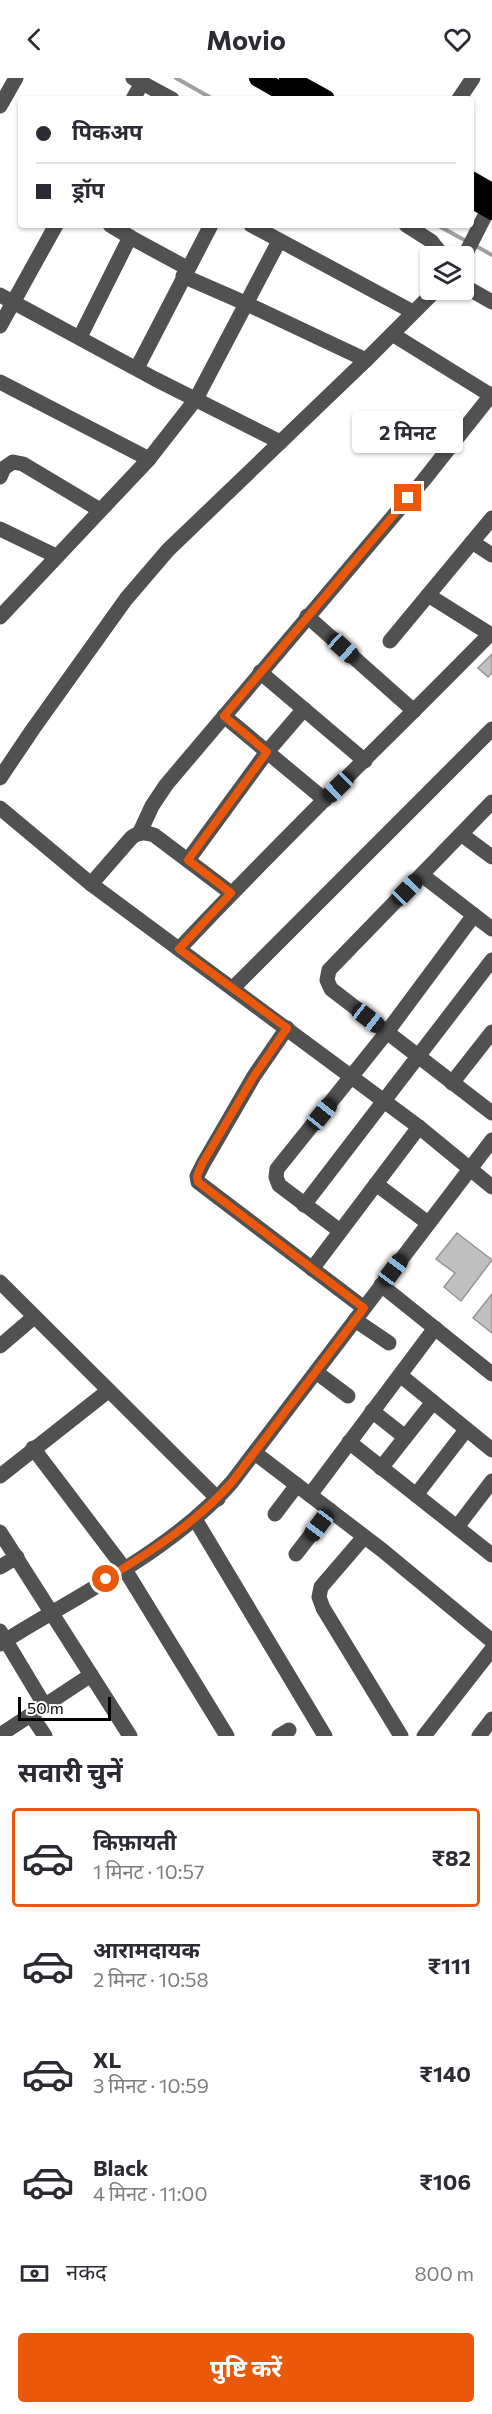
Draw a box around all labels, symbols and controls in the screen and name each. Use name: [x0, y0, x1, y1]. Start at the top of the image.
icon: back: [18, 23, 51, 56]
text: Movio: [206, 23, 286, 56]
icon: heart: [441, 23, 474, 56]
text: पिकअप: [72, 118, 143, 145]
text: ड्रॉप: [72, 176, 105, 203]
map controls: [420, 246, 474, 300]
button: layers: [420, 246, 474, 300]
callout: 2 मिनट: [352, 411, 464, 453]
text: 2 मिनट: [379, 420, 436, 444]
route end: [394, 484, 421, 511]
car: [324, 629, 362, 667]
car: [319, 768, 357, 806]
car: [388, 871, 426, 909]
car: [348, 1000, 388, 1036]
car: [304, 1094, 340, 1134]
car: [375, 1250, 411, 1290]
car: [301, 1505, 337, 1545]
route start: [92, 1565, 119, 1592]
scale bar: [18, 1694, 111, 1722]
text: 50 m: [27, 1698, 64, 1717]
text: सवारी चुनें: [18, 1755, 123, 1788]
text: किफ़ायती: [93, 1828, 177, 1855]
icon: car: [21, 1831, 75, 1885]
text: ₹82: [431, 1844, 471, 1871]
text: 1 मिनट · 10:57: [93, 1859, 204, 1883]
text: आरामदायक: [93, 1936, 200, 1963]
icon: car: [21, 1939, 75, 1993]
text: ₹111: [428, 1952, 471, 1979]
text: 2 मिनट · 10:58: [93, 1967, 209, 1991]
text: XL: [93, 2046, 121, 2073]
icon: car: [21, 2047, 75, 2101]
text: ₹140: [419, 2060, 471, 2087]
text: 3 मिनट · 10:59: [93, 2073, 209, 2097]
text: Black: [93, 2154, 148, 2181]
icon: car: [21, 2155, 75, 2209]
text: ₹106: [419, 2168, 471, 2195]
text: 4 मिनट · 11:00: [93, 2181, 207, 2205]
icon: cash: [18, 2257, 51, 2290]
text: नकद: [66, 2258, 107, 2285]
text: 800 m: [414, 2261, 474, 2285]
button: पुष्टि करें: [18, 2333, 474, 2402]

